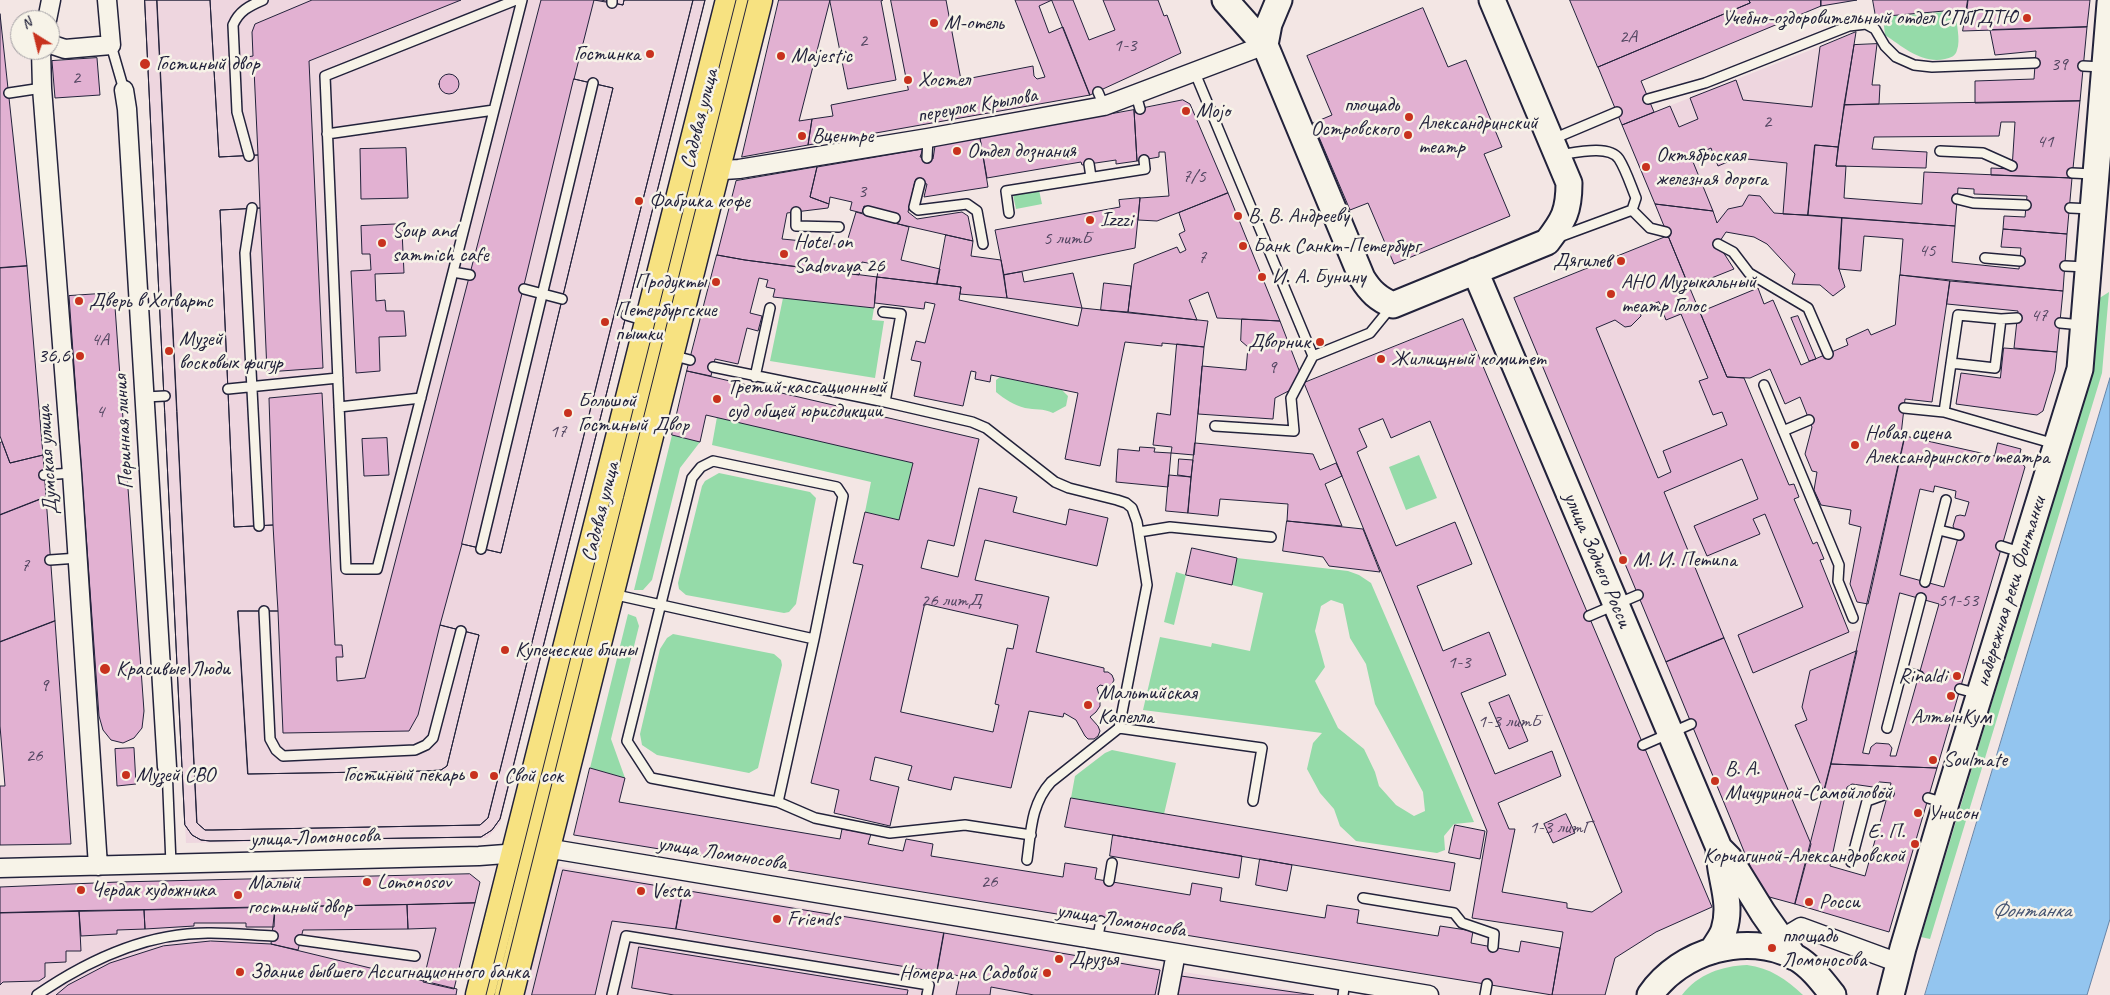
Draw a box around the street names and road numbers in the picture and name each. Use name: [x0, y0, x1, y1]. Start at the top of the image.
street label: Садовая улица: [675, 67, 725, 171]
street label: переулок Крылова: [915, 83, 1039, 129]
street label: Перинная линия: [108, 374, 140, 490]
street label: Думская улица: [32, 405, 64, 515]
street label: Садовая улица: [576, 460, 626, 564]
street label: улица Зодчего Росси: [1557, 489, 1637, 631]
street label: набережная реки Фонтанки: [1970, 494, 2052, 690]
street label: улица Ломоносова: [250, 823, 380, 853]
street label: улица Ломоносова: [656, 831, 788, 877]
street label: улица Ломоносова: [1055, 898, 1187, 944]

